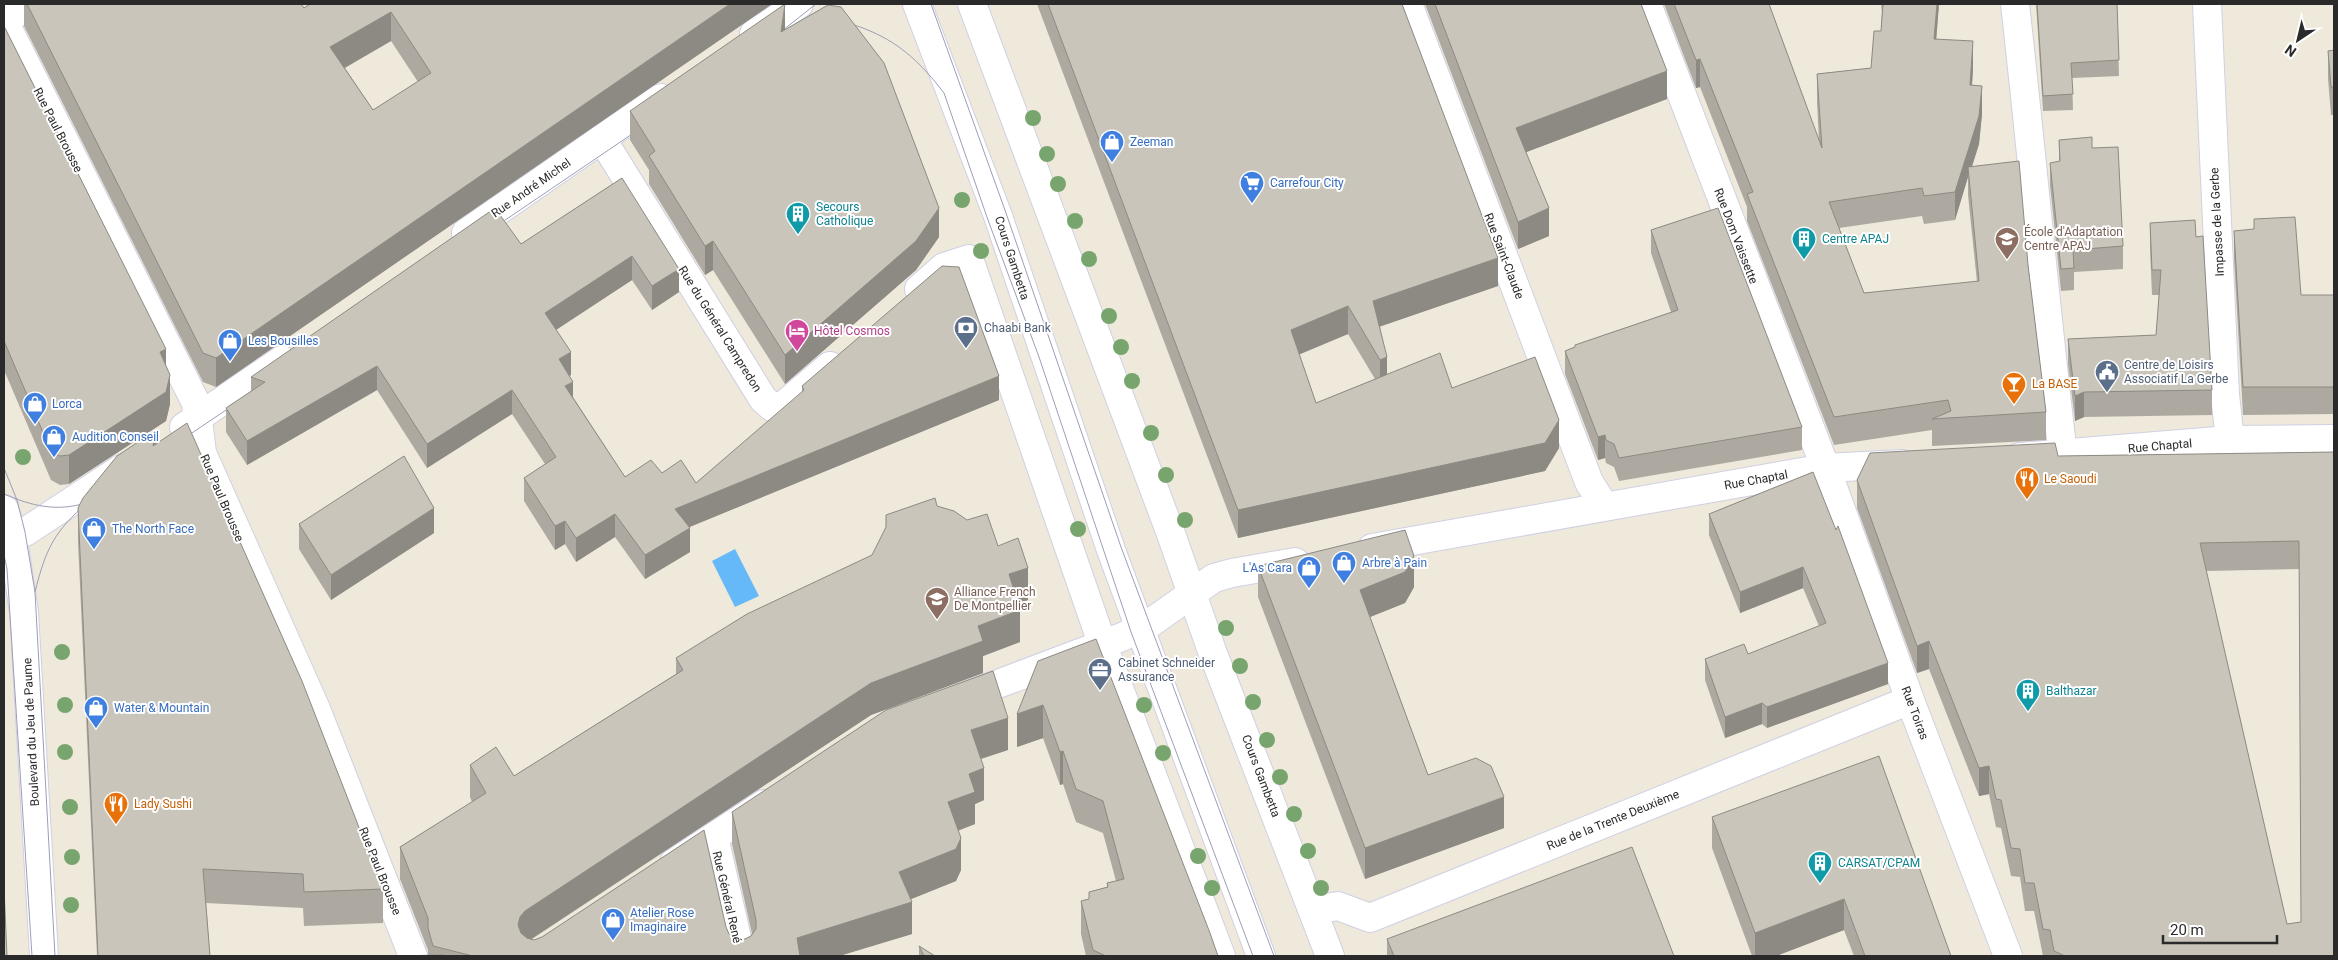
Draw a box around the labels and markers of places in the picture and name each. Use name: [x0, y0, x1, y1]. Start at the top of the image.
shop icon: Zeeman: [1099, 129, 1125, 163]
place label: Zeeman: [1130, 135, 1173, 149]
supermarket icon: Carrefour City: [1239, 170, 1265, 204]
place label: Carrefour City: [1270, 176, 1344, 190]
place label: Secours Catholique: [816, 200, 873, 228]
building icon: Secours Catholique: [785, 201, 811, 235]
place label: École d'Adaptation Centre APAJ: [2024, 224, 2123, 253]
building icon: Centre APAJ: [1791, 226, 1817, 260]
school or university icon: École d'Adaptation Centre APAJ: [1994, 226, 2020, 260]
place label: Centre APAJ: [1822, 232, 1889, 246]
bank icon: Chaabi Bank: [953, 315, 979, 349]
hotel icon: Hôtel Cosmos: [784, 318, 810, 352]
place label: Chaabi Bank: [984, 321, 1052, 335]
place label: Hôtel Cosmos: [814, 324, 890, 338]
shop icon: Les Bousilles: [217, 328, 243, 362]
place label: Les Bousilles: [248, 334, 318, 348]
place label: Centre de Loisirs Associatif La Gerbe: [2124, 358, 2228, 386]
public building icon: Centre de Loisirs Associatif La Gerbe: [2094, 359, 2120, 393]
bar icon: La BASE: [2001, 371, 2027, 405]
place label: La BASE: [2032, 377, 2077, 391]
shop icon: Lorca: [22, 391, 48, 425]
place label: Lorca: [52, 397, 82, 411]
shop icon: Audition Conseil: [41, 424, 67, 458]
place label: Audition Conseil: [72, 430, 159, 444]
restaurant icon: Le Saoudi: [2014, 466, 2040, 500]
place label: Le Saoudi: [2044, 472, 2097, 486]
shop icon: The North Face: [81, 516, 107, 550]
place label: The North Face: [112, 522, 194, 536]
shop icon: Arbre à Pain: [1331, 550, 1357, 584]
shop icon: L'As Cara: [1296, 555, 1322, 589]
place label: Arbre à Pain: [1362, 556, 1427, 570]
place label: L'As Cara: [1242, 561, 1292, 575]
place label: Alliance French De Montpellier: [954, 585, 1036, 613]
school or university icon: Alliance French De Montpellier: [924, 586, 950, 620]
place label: Cabinet Schneider Assurance: [1118, 656, 1215, 684]
office icon: Cabinet Schneider Assurance: [1087, 657, 1113, 691]
building icon: Balthazar: [2015, 678, 2041, 712]
place label: Balthazar: [2046, 684, 2097, 698]
shop icon: Water & Mountain: [83, 695, 109, 729]
place label: Water & Mountain: [114, 701, 209, 715]
restaurant icon: Lady Sushi: [103, 791, 129, 825]
place label: Lady Sushi: [134, 797, 192, 811]
building icon: CARSAT/CPAM: [1807, 850, 1833, 884]
place label: CARSAT/CPAM: [1838, 856, 1920, 870]
place label: Atelier Rose Imaginaire: [630, 906, 694, 934]
shop icon: Atelier Rose Imaginaire: [600, 907, 626, 941]

